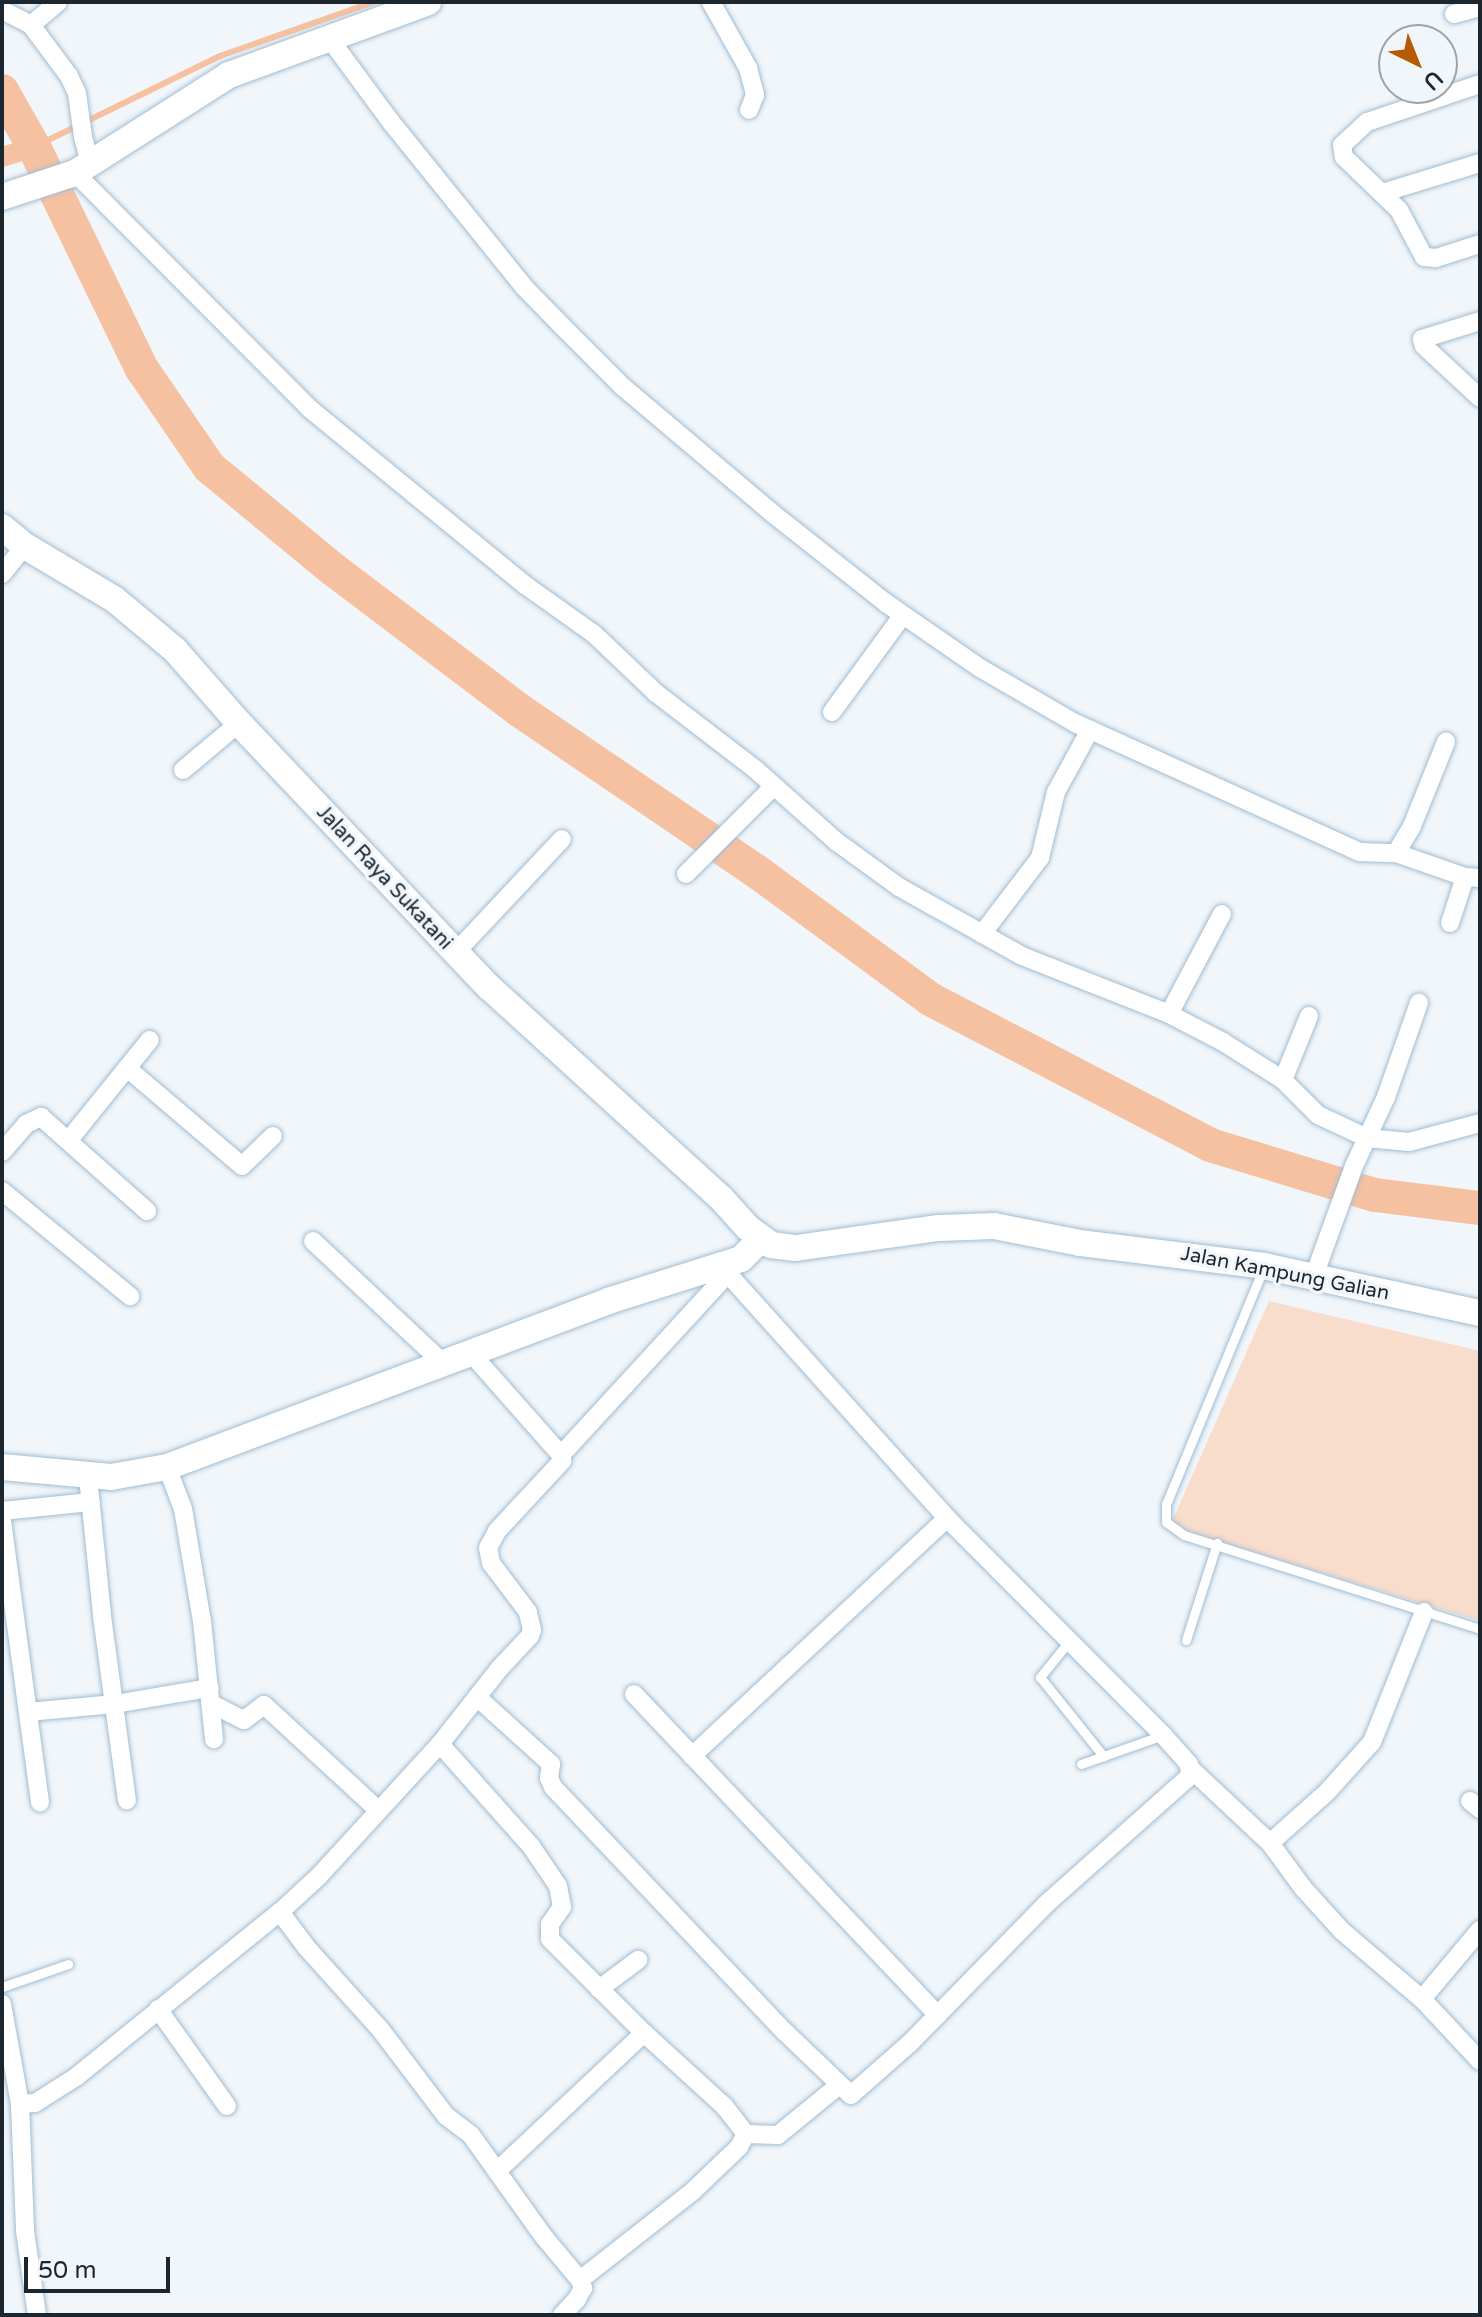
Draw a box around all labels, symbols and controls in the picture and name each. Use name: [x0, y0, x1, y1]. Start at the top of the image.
north arrow: [1378, 24, 1458, 104]
text: U: [1418, 65, 1448, 95]
street label: Jalan Raya Sukatani: [311, 801, 457, 955]
street label: Jalan Kampung Galian: [1179, 1242, 1391, 1306]
scale bar: [28, 2241, 174, 2291]
text: 50 m: [38, 2256, 96, 2285]

